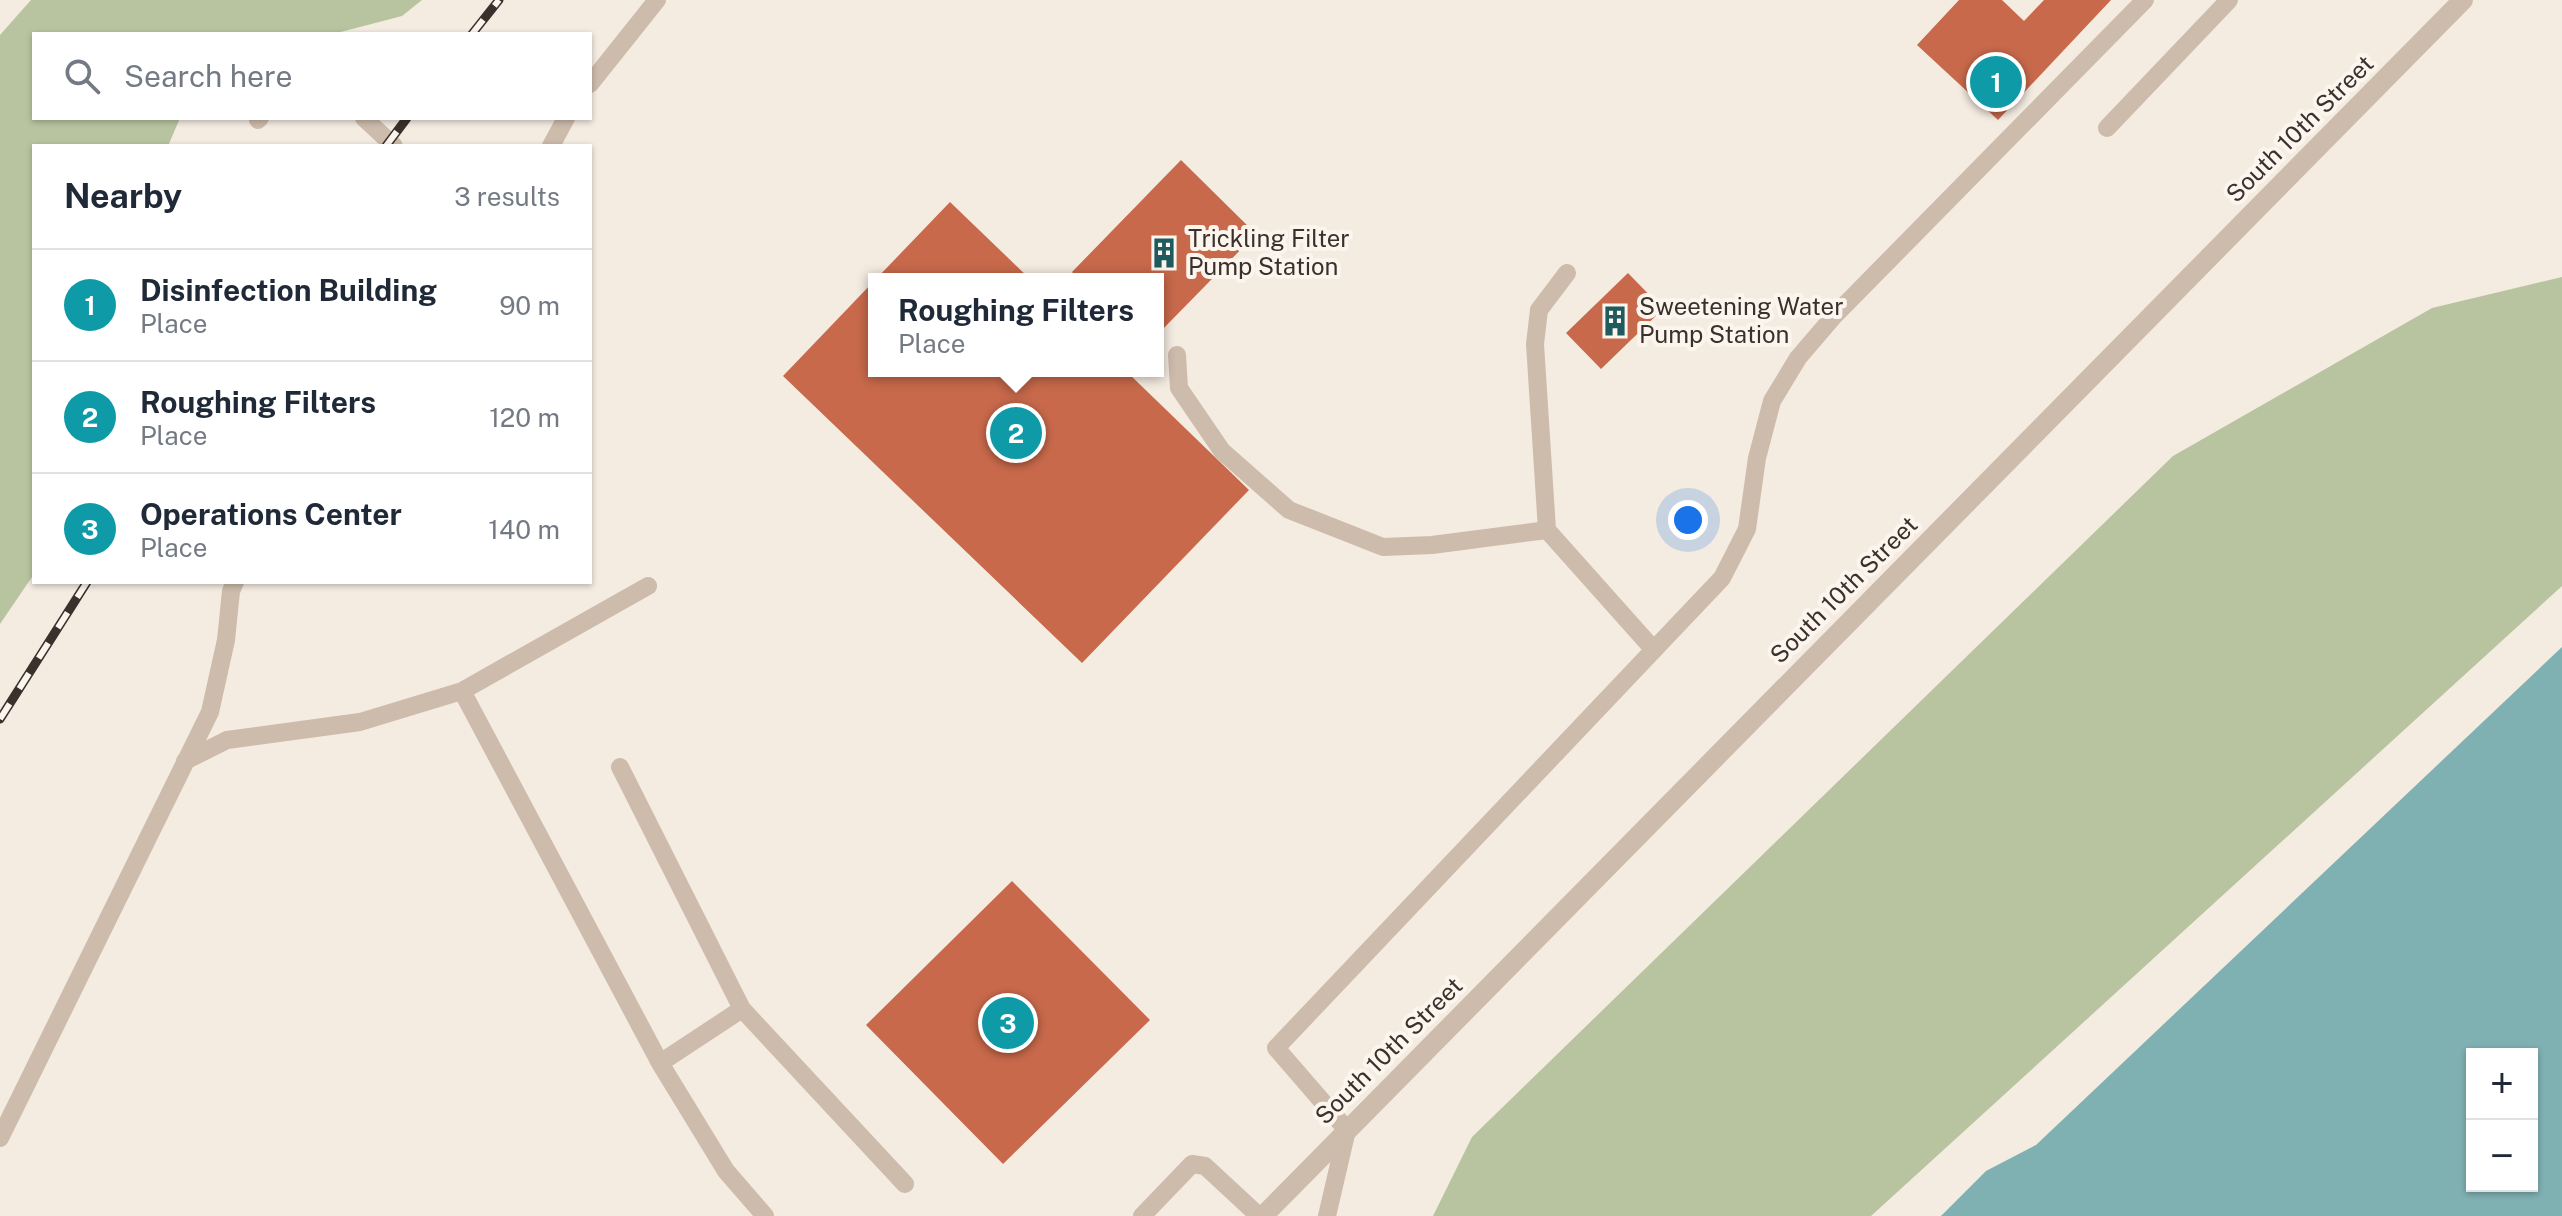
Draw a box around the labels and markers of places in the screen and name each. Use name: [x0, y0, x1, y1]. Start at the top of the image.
pin: 1: [1970, 52, 2022, 112]
place label: Trickling Filter Pump Station: [1188, 224, 1350, 280]
building icon: Trickling Filter Pump Station: [1147, 236, 1181, 270]
place label: Sweetening Water Pump Station: [1639, 292, 1844, 348]
building icon: Sweetening Water Pump Station: [1598, 304, 1632, 338]
pin: 2: [990, 403, 1042, 463]
pin: 3: [982, 993, 1034, 1053]

